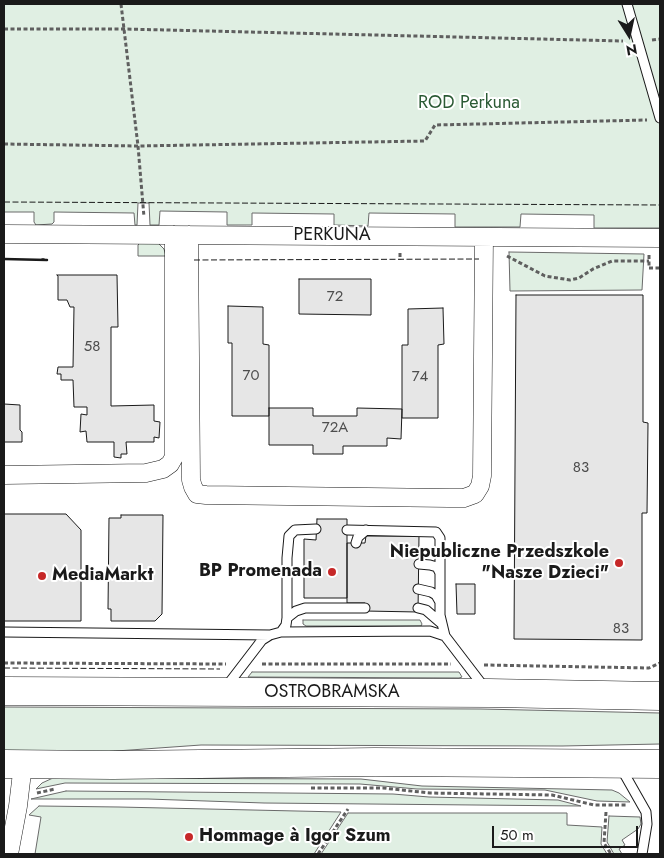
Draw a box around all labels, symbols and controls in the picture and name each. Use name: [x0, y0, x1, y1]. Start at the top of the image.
north arrow: [604, 10, 654, 60]
text: N: [624, 39, 639, 61]
park label: ROD Perkuna: [418, 93, 520, 115]
street label: PERKUNA: [293, 225, 371, 247]
house number: 72: [327, 288, 343, 306]
house number: 58: [84, 338, 100, 356]
house number: 70: [243, 367, 259, 385]
house number: 74: [412, 368, 428, 386]
house number: 72A: [322, 419, 348, 437]
house number: 83: [573, 459, 589, 477]
place label: Niepubliczne Przedszkole "Nasze Dzieci": [390, 542, 609, 584]
marker: Niepubliczne Przedszkole "Nasze Dzieci": [613, 557, 625, 569]
place label: BP Promenada: [199, 561, 322, 583]
place label: MediaMarkt: [52, 565, 153, 587]
marker: BP Promenada: [326, 566, 338, 578]
marker: MediaMarkt: [36, 570, 48, 582]
house number: 83: [613, 620, 629, 638]
street label: OSTROBRAMSKA: [264, 682, 400, 704]
scale bar: [494, 816, 640, 848]
text: 50 m: [500, 824, 534, 846]
place label: Hommage à Igor Szum: [199, 826, 391, 848]
marker: Hommage à Igor Szum: [183, 831, 195, 843]

